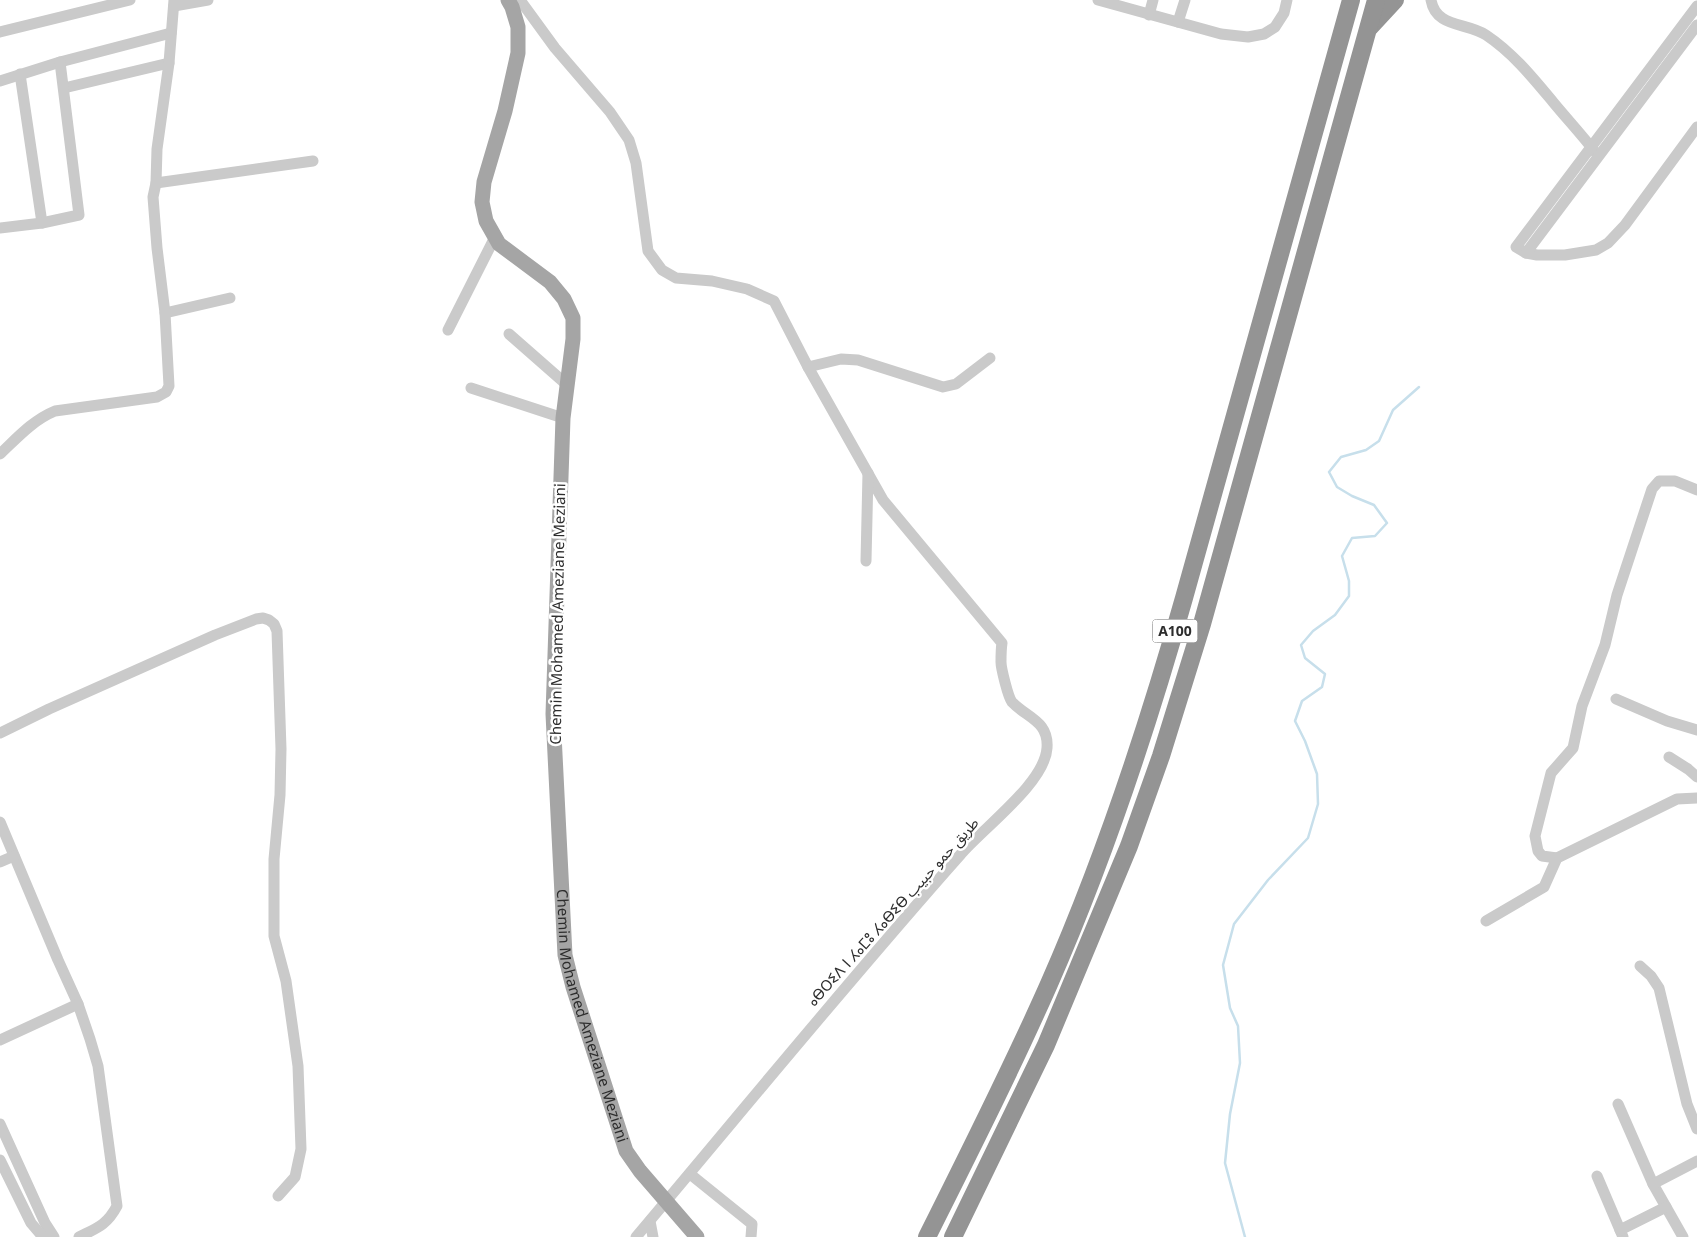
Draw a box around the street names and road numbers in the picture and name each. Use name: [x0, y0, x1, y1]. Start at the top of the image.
street label: Chemin Mohamed Ameziane Meziani: [545, 483, 569, 745]
road number: A100: [1152, 620, 1198, 642]
street label: ⴰⴱⵔⵉⴷ ⵏ ⵃⴰⵎⵓ ⵃⴰⴱⵉⴱ طريق حمو حبيب: [802, 813, 983, 1011]
street label: Chemin Mohamed Ameziane Meziani: [553, 889, 634, 1145]

